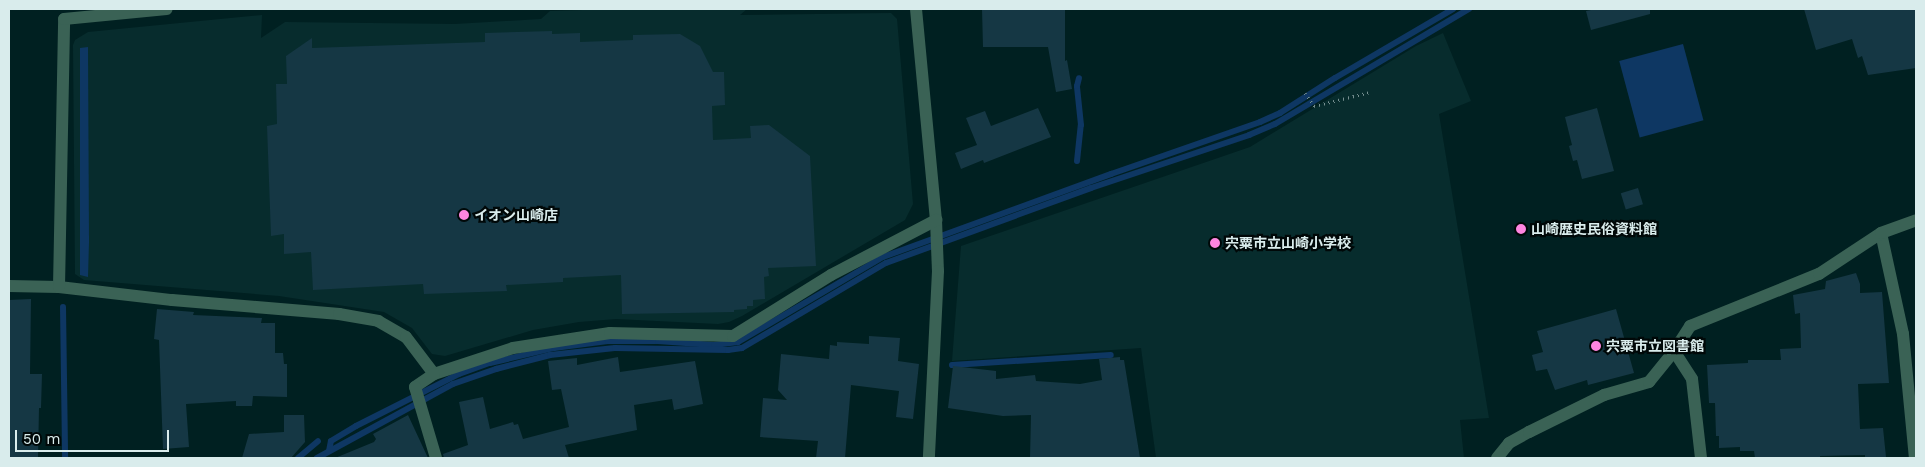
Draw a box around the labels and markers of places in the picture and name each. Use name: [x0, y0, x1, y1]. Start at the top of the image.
place label: イオン山崎店: [474, 207, 558, 223]
marker: イオン山崎店: [458, 209, 470, 221]
place label: 山崎歴史民俗資料館: [1531, 221, 1657, 237]
marker: 山崎歴史民俗資料館: [1515, 223, 1527, 235]
place label: 宍粟市立山崎小学校: [1225, 235, 1351, 251]
marker: 宍粟市立山崎小学校: [1209, 237, 1221, 249]
place label: 宍粟市立図書館: [1606, 338, 1704, 354]
marker: 宍粟市立図書館: [1590, 340, 1602, 352]

